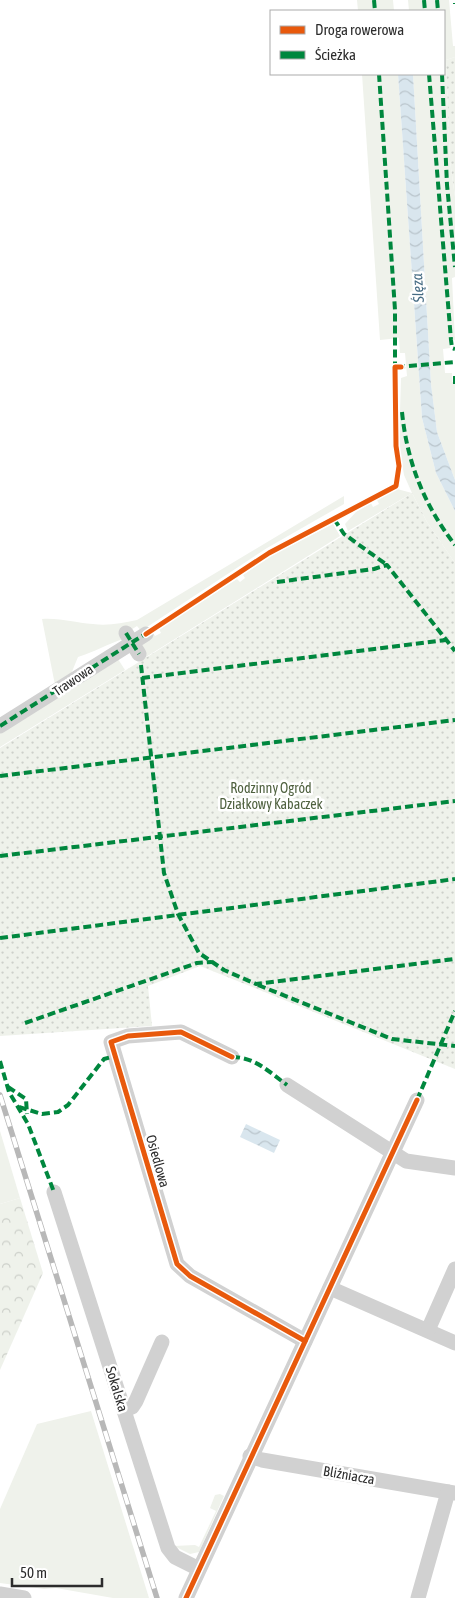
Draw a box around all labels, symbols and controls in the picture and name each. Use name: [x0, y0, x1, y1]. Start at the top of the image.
legend: [270, 10, 445, 75]
text: Droga rowerowa: [315, 21, 404, 38]
text: Ścieżka: [315, 46, 356, 63]
water label: Ślęza: [408, 273, 427, 304]
street label: Trawowa: [50, 661, 96, 699]
park label: Rodzinny Ogród Działkowy Kabaczek: [219, 780, 323, 812]
street label: Osiedlowa: [143, 1133, 173, 1189]
street label: Sokalska: [103, 1364, 131, 1414]
street label: Bliźniacza: [322, 1463, 376, 1487]
scale bar: [12, 1556, 102, 1588]
text: 50 m: [20, 1564, 47, 1581]

